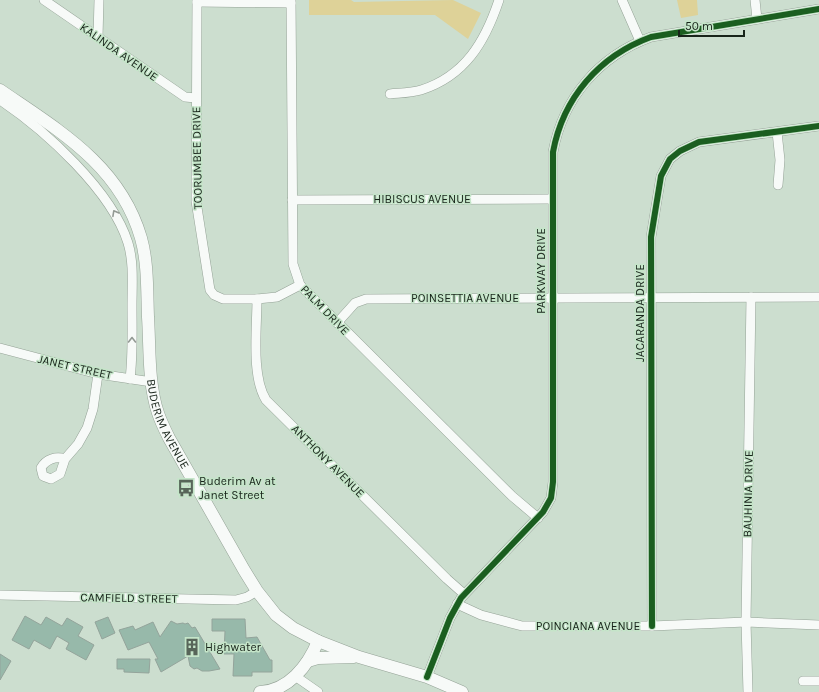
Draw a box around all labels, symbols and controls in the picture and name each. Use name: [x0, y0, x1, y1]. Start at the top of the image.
scale bar: [679, 12, 744, 38]
text: 50 m: [685, 19, 713, 33]
street label: KALINDA AVENUE: [77, 20, 161, 84]
street label: TOORUMBEE DRIVE: [189, 106, 205, 210]
street label: HIBISCUS AVENUE: [373, 192, 471, 206]
one-way arrow: [112, 210, 119, 218]
street label: PARKWAY DRIVE: [534, 228, 548, 314]
street label: JACARANDA DRIVE: [633, 264, 647, 362]
street label: PALM DRIVE: [298, 282, 352, 338]
street label: POINSETTIA AVENUE: [411, 291, 519, 305]
one-way arrow: [128, 337, 136, 343]
street label: JANET STREET: [37, 352, 113, 382]
street label: BUDERIM AVENUE: [144, 378, 192, 471]
street label: ANTHONY AVENUE: [289, 422, 367, 500]
street label: BAUHINIA DRIVE: [740, 450, 756, 538]
place label: Buderim Av at Janet Street: [199, 474, 276, 502]
bus stop icon: Buderim Av at Janet Street: [176, 478, 196, 498]
street label: CAMFIELD STREET: [80, 590, 178, 606]
street label: POINCIANA AVENUE: [536, 619, 640, 633]
building icon: Highwater: [182, 637, 202, 657]
place label: Highwater: [205, 640, 262, 654]

